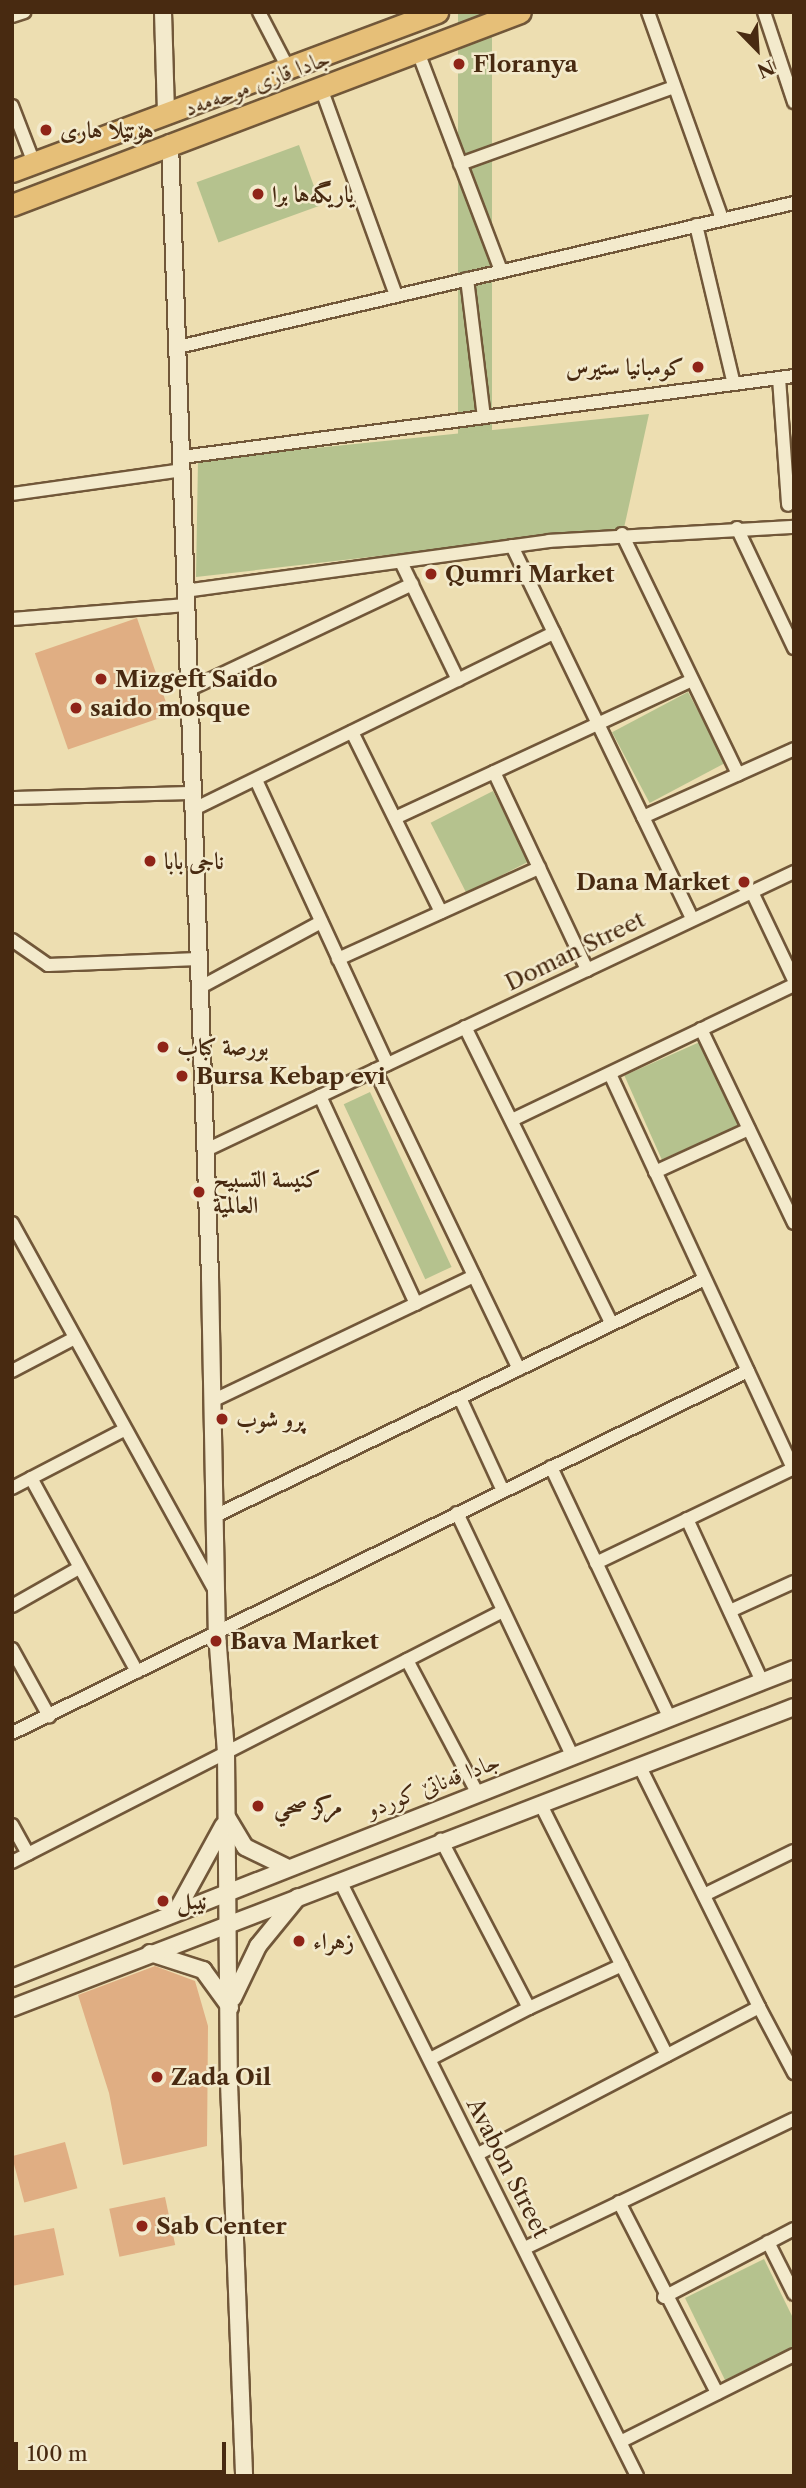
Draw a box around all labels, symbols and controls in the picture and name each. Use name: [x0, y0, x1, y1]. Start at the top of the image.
north arrow: [722, 14, 792, 84]
street label: جادا قازی موحەمەد: [180, 44, 334, 122]
place label: Floranya: [473, 50, 578, 78]
text: N: [754, 55, 778, 83]
marker: Floranya: [451, 56, 467, 72]
place label: هۆتێلا هاری: [60, 116, 154, 144]
marker: هۆتێلا هاری: [38, 122, 54, 138]
place label: یاریگەها برا: [272, 180, 354, 208]
marker: یاریگەها برا: [250, 186, 266, 202]
place label: كومبانيا ستيرس: [566, 353, 684, 381]
marker: كومبانيا ستيرس: [690, 359, 706, 375]
place label: Qumri Market: [445, 560, 614, 588]
marker: Qumri Market: [423, 566, 439, 582]
place label: Mizgeft Saido: [115, 665, 278, 693]
marker: Mizgeft Saido: [93, 671, 109, 687]
place label: saido mosque: [90, 694, 250, 722]
marker: saido mosque: [68, 700, 84, 716]
place label: ناجى بابا: [164, 847, 224, 875]
marker: ناجى بابا: [142, 853, 158, 869]
place label: Dana Market: [576, 868, 730, 896]
marker: Dana Market: [736, 874, 752, 890]
street label: Doman Street: [501, 905, 649, 997]
place label: بورصة كباب: [177, 1033, 269, 1061]
marker: بورصة كباب: [155, 1039, 171, 1055]
place label: Bursa Kebap evi: [196, 1062, 386, 1090]
marker: Bursa Kebap evi: [174, 1068, 190, 1084]
place label: كنيسة التسبيح العالمية: [213, 1165, 321, 1219]
marker: كنيسة التسبيح العالمية: [191, 1184, 207, 1200]
place label: پرو شوب: [236, 1405, 304, 1433]
marker: پرو شوب: [214, 1411, 230, 1427]
place label: Bava Market: [230, 1627, 379, 1655]
marker: Bava Market: [208, 1633, 224, 1649]
street label: جادا قەناتێ کوردو: [362, 1747, 504, 1823]
place label: مركز صحي: [274, 1792, 342, 1820]
marker: مركز صحي: [248, 1796, 268, 1816]
place label: نيبل: [177, 1887, 207, 1915]
marker: نيبل: [155, 1893, 171, 1909]
place label: زهراء: [313, 1927, 354, 1955]
marker: زهراء: [291, 1933, 307, 1949]
place label: Zada Oil: [171, 2063, 271, 2091]
marker: Zada Oil: [149, 2069, 165, 2085]
street label: Avabon Street: [461, 2093, 555, 2243]
place label: Sab Center: [156, 2212, 287, 2240]
marker: Sab Center: [134, 2218, 150, 2234]
scale bar: [18, 2428, 229, 2472]
text: 100 m: [27, 2441, 88, 2466]

